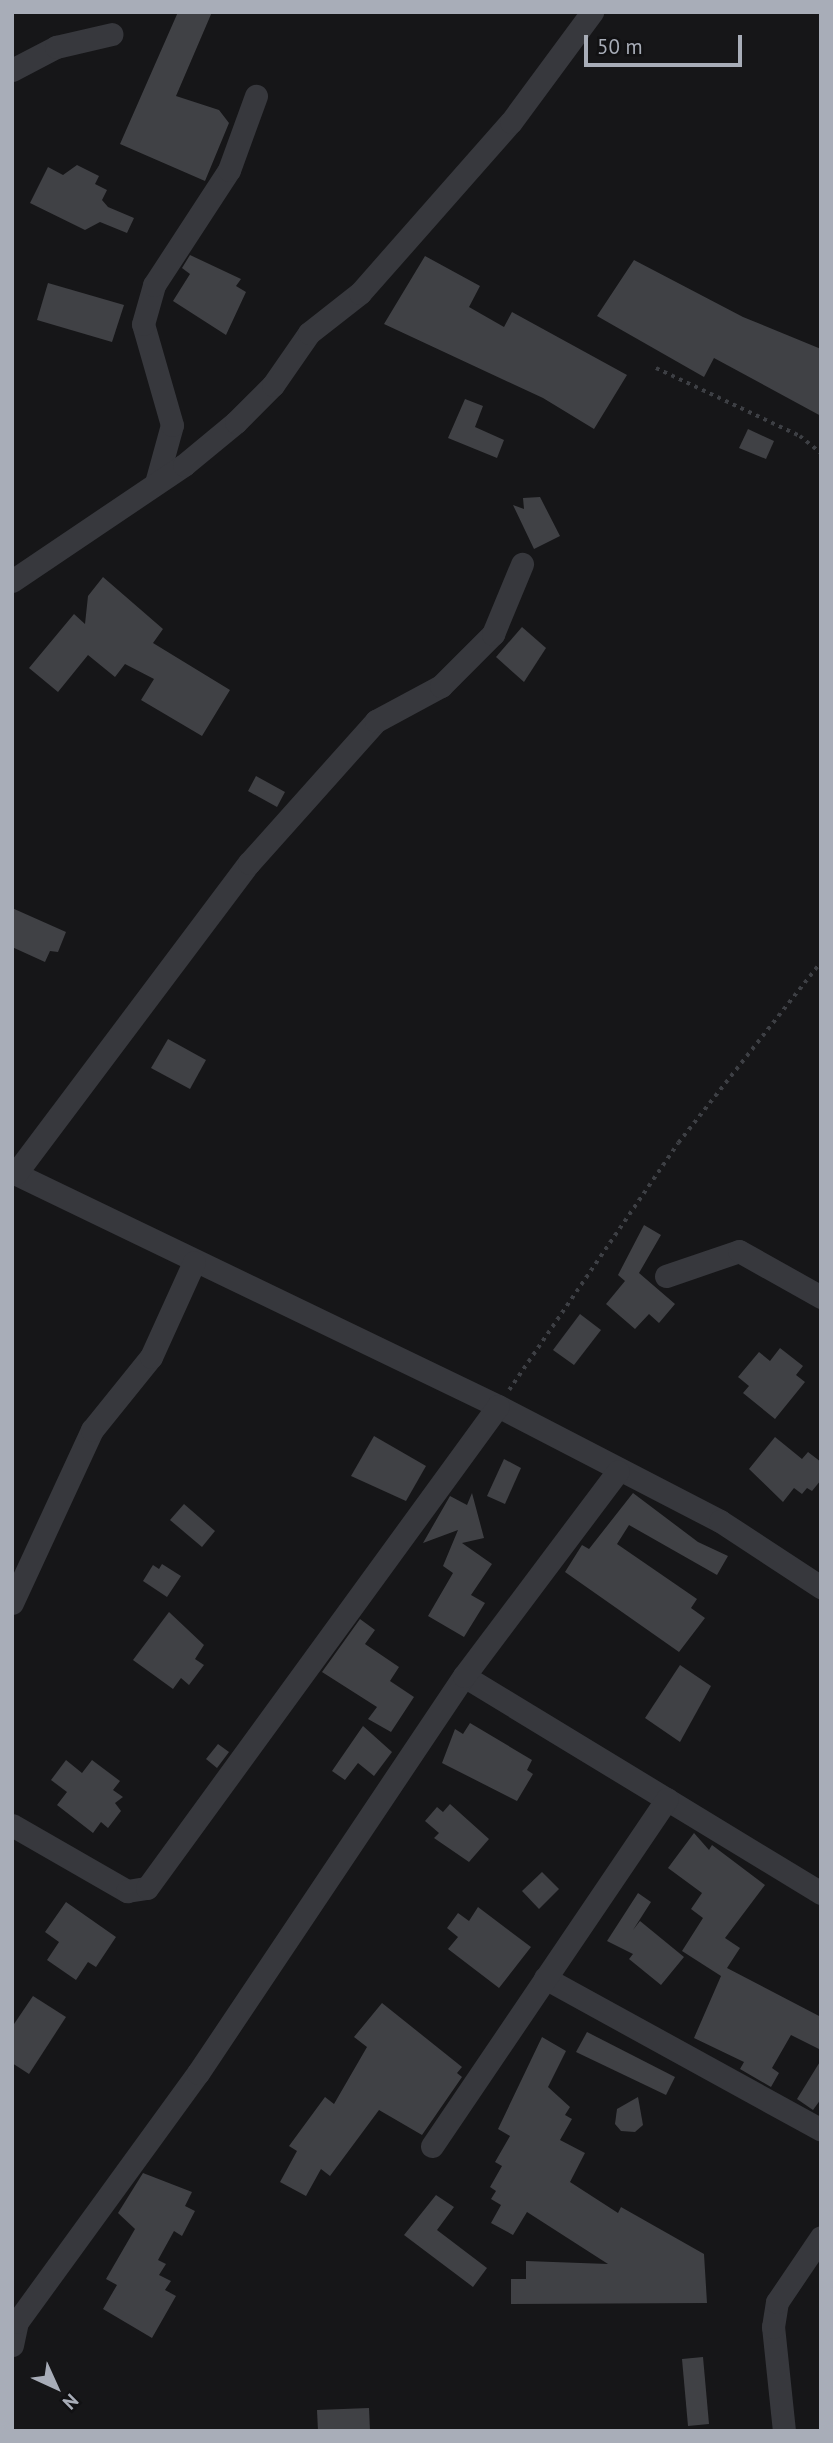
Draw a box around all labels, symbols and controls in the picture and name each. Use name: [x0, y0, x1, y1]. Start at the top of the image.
scale bar: [588, 21, 746, 65]
text: 50 m: [597, 33, 643, 60]
north arrow: [21, 2352, 91, 2422]
text: N: [58, 2389, 84, 2415]

